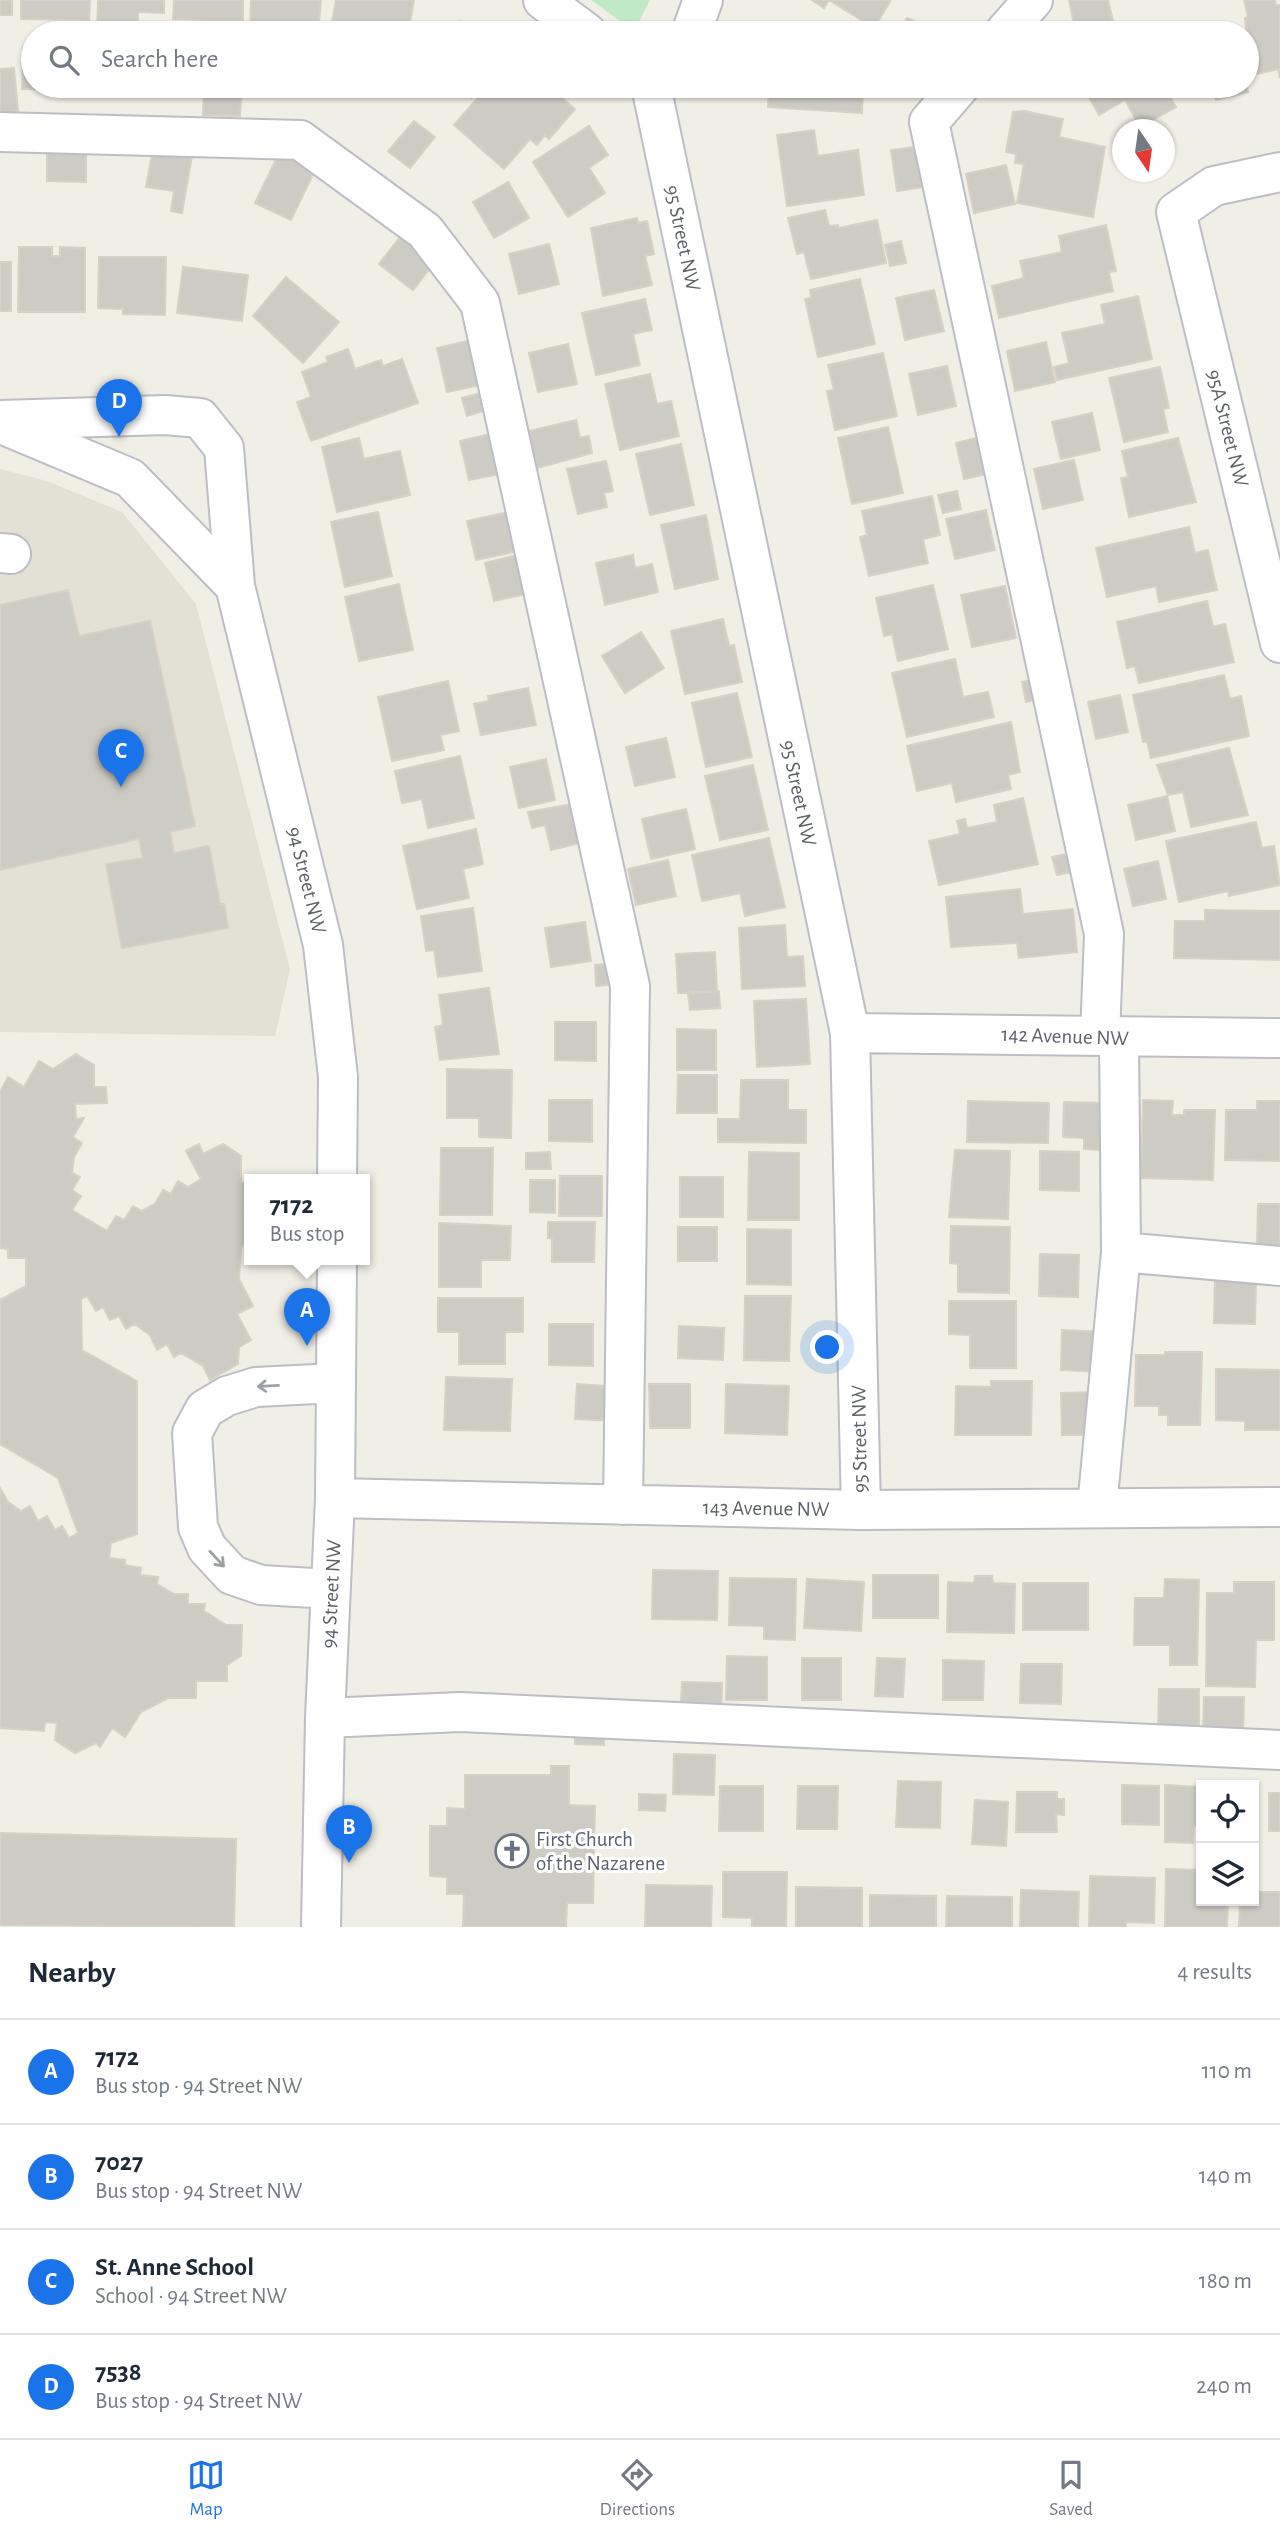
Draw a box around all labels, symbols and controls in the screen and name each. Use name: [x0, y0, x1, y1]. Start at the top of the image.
search box: [21, 21, 1259, 98]
icon: search: [45, 41, 83, 79]
text: Search here: [101, 46, 219, 72]
north arrow: [1112, 119, 1175, 182]
street label: 95 Street NW: [661, 183, 704, 293]
street label: 95A Street NW: [1203, 367, 1252, 489]
pin: D: [96, 379, 142, 437]
pin: C: [98, 729, 144, 787]
street label: 95 Street NW: [777, 738, 820, 848]
street label: 94 Street NW: [283, 825, 330, 936]
street label: 142 Avenue NW: [1001, 1024, 1129, 1049]
popup: [244, 1174, 370, 1265]
text: 7172: [270, 1192, 314, 1218]
text: Bus stop: [270, 1223, 344, 1246]
pin: A: [284, 1288, 330, 1346]
your location: [810, 1330, 844, 1364]
one-way arrow: [257, 1380, 279, 1393]
street label: 95 Street NW: [848, 1385, 871, 1493]
street label: 143 Avenue NW: [702, 1497, 830, 1520]
street label: 94 Street NW: [318, 1539, 345, 1649]
one-way arrow: [209, 1550, 226, 1567]
map controls: [1196, 1780, 1259, 1906]
button: locate: [1196, 1780, 1259, 1843]
pin: B: [326, 1805, 372, 1863]
place label: First Church of the Nazarene: [536, 1829, 665, 1874]
church icon: First Church of the Nazarene: [493, 1832, 531, 1870]
button: layers: [1196, 1843, 1259, 1906]
text: Nearby: [28, 1958, 116, 1988]
text: 4 results: [1177, 1961, 1252, 1984]
text: 7172: [95, 2044, 139, 2070]
text: A: [44, 2060, 58, 2083]
text: 110 m: [1202, 2060, 1252, 2083]
text: Bus stop · 94 Street NW: [95, 2075, 302, 2098]
text: 7027: [95, 2149, 143, 2175]
text: B: [44, 2165, 58, 2188]
text: 140 m: [1199, 2165, 1252, 2188]
text: Bus stop · 94 Street NW: [95, 2180, 302, 2203]
text: St. Anne School: [95, 2254, 254, 2280]
text: C: [45, 2270, 57, 2293]
text: 180 m: [1199, 2270, 1252, 2293]
text: School · 94 Street NW: [95, 2285, 287, 2308]
text: 7538: [95, 2359, 142, 2385]
text: D: [43, 2375, 59, 2398]
text: 240 m: [1196, 2375, 1252, 2398]
text: Bus stop · 94 Street NW: [95, 2390, 302, 2413]
tab: Map: [187, 2456, 225, 2521]
tab: Directions: [599, 2456, 675, 2521]
tab: Saved: [1049, 2456, 1093, 2521]

